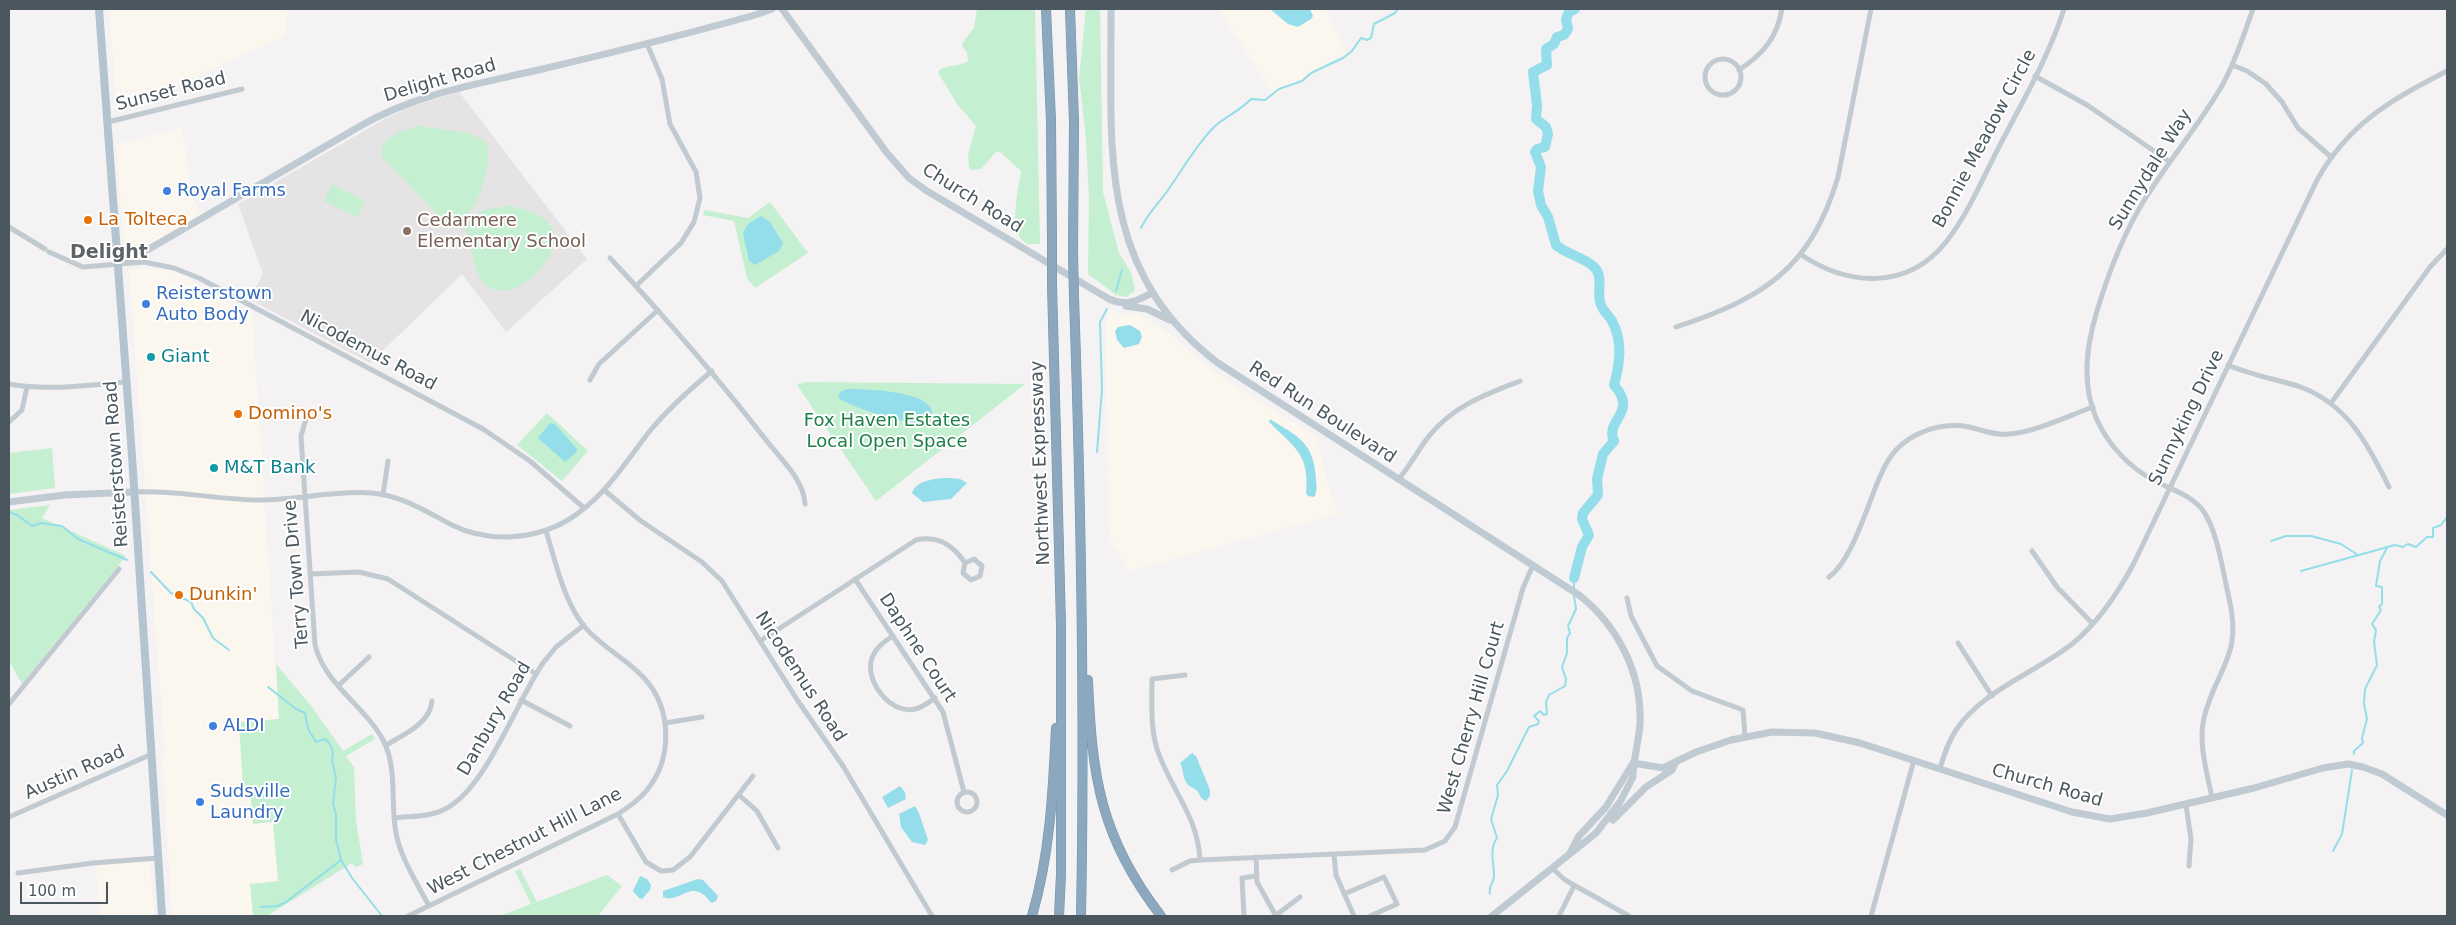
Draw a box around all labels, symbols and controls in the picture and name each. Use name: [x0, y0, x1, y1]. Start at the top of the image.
street label: Bonnie Meadow Circle: [1929, 46, 2041, 232]
street label: Delight Road: [381, 55, 499, 107]
street label: Sunset Road: [114, 68, 228, 116]
street label: Sunnydale Way: [2105, 105, 2197, 235]
street label: Church Road: [918, 159, 1026, 239]
place label: Royal Farms: [177, 180, 286, 202]
marker: Royal Farms: [161, 185, 173, 197]
place label: La Tolteca: [98, 209, 188, 231]
place label: Cedarmere Elementary School: [417, 210, 586, 252]
marker: La Tolteca: [82, 214, 94, 226]
marker: Cedarmere Elementary School: [401, 225, 413, 237]
district label: Delight: [70, 242, 148, 264]
place label: Reisterstown Auto Body: [156, 283, 272, 326]
marker: Reisterstown Auto Body: [140, 298, 152, 310]
street label: Nicodemus Road: [296, 306, 440, 396]
place label: Giant: [161, 346, 209, 368]
street label: Sunnyking Drive: [2145, 347, 2229, 489]
marker: Giant: [145, 351, 157, 363]
street label: Red Run Boulevard: [1244, 357, 1400, 469]
street label: Northwest Expressway: [1027, 360, 1055, 566]
street label: Reisterstown Road: [100, 380, 134, 548]
place label: Domino's: [248, 403, 332, 425]
marker: Domino's: [232, 408, 244, 420]
park label: Fox Haven Estates Local Open Space: [804, 410, 970, 452]
place label: M&T Bank: [224, 457, 315, 479]
marker: M&T Bank: [208, 462, 220, 474]
street label: Terry Town Drive: [280, 499, 314, 649]
place label: Dunkin': [189, 584, 257, 606]
marker: Dunkin': [173, 589, 185, 601]
street label: Daphne Court: [874, 590, 960, 706]
street label: Nicodemus Road: [750, 608, 850, 746]
street label: West Cherry Hill Court: [1434, 619, 1510, 817]
street label: Danbury Road: [454, 658, 536, 780]
place label: ALDI: [223, 715, 265, 737]
marker: ALDI: [207, 720, 219, 732]
street label: Austin Road: [22, 741, 128, 805]
street label: Church Road: [1989, 760, 2105, 812]
place label: Sudsville Laundry: [210, 781, 290, 824]
street label: West Chestnut Hill Lane: [424, 784, 626, 900]
marker: Sudsville Laundry: [194, 796, 206, 808]
scale bar: [22, 872, 110, 904]
text: 100 m: [28, 882, 76, 900]

